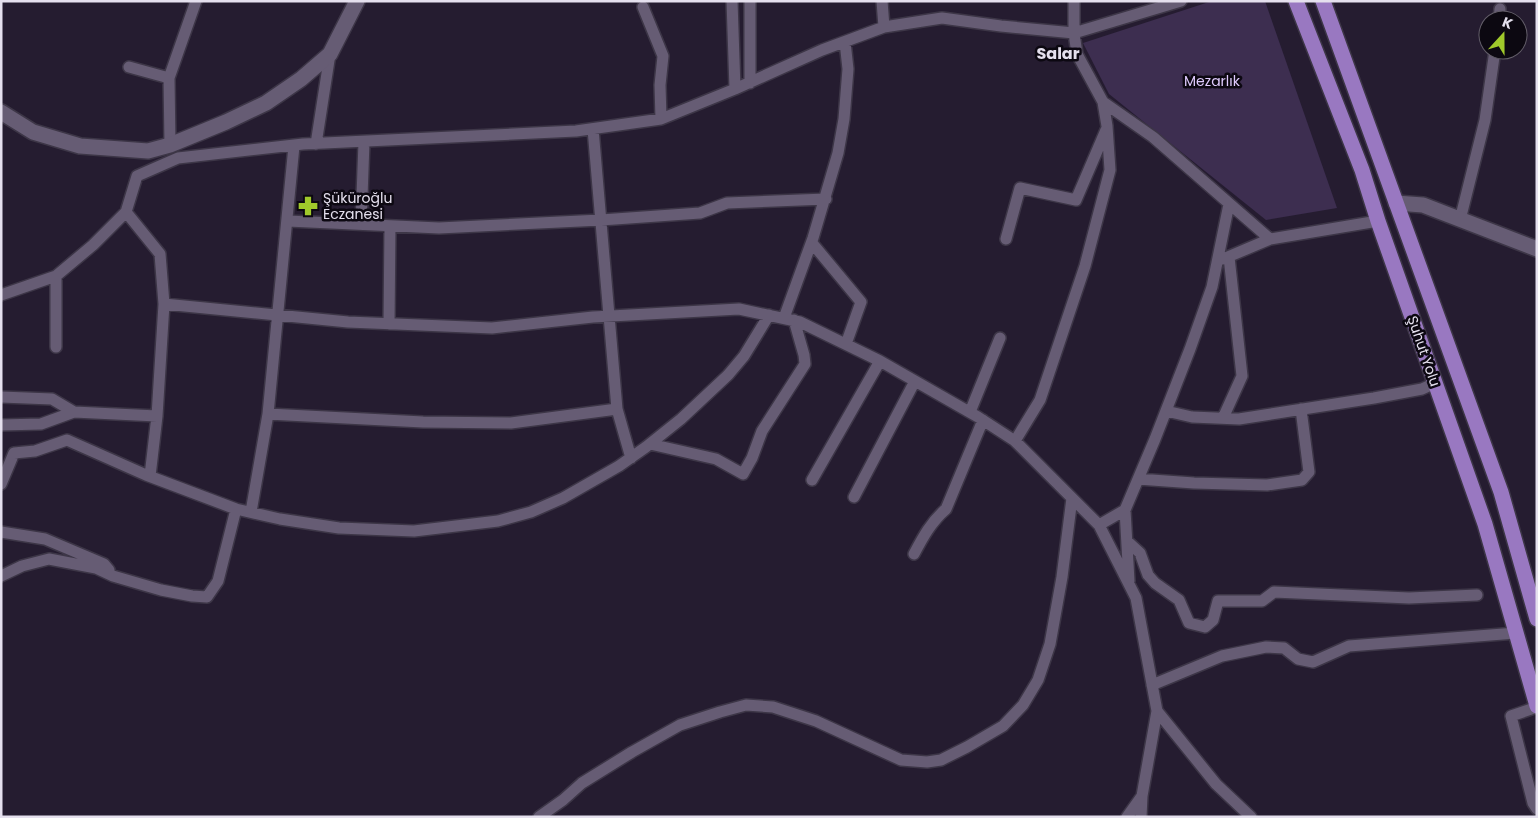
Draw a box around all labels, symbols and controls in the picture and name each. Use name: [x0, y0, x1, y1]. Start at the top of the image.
north arrow: [1478, 10, 1528, 60]
text: K: [1500, 12, 1516, 34]
district label: Salar: [1036, 42, 1080, 65]
park label: Mezarlık: [1184, 71, 1241, 91]
place label: Şüküroğlu Eczanesi: [323, 188, 392, 224]
pharmacy icon: Şüküroğlu Eczanesi: [297, 195, 319, 217]
street label: Şuhut Yolu: [1403, 313, 1445, 389]

